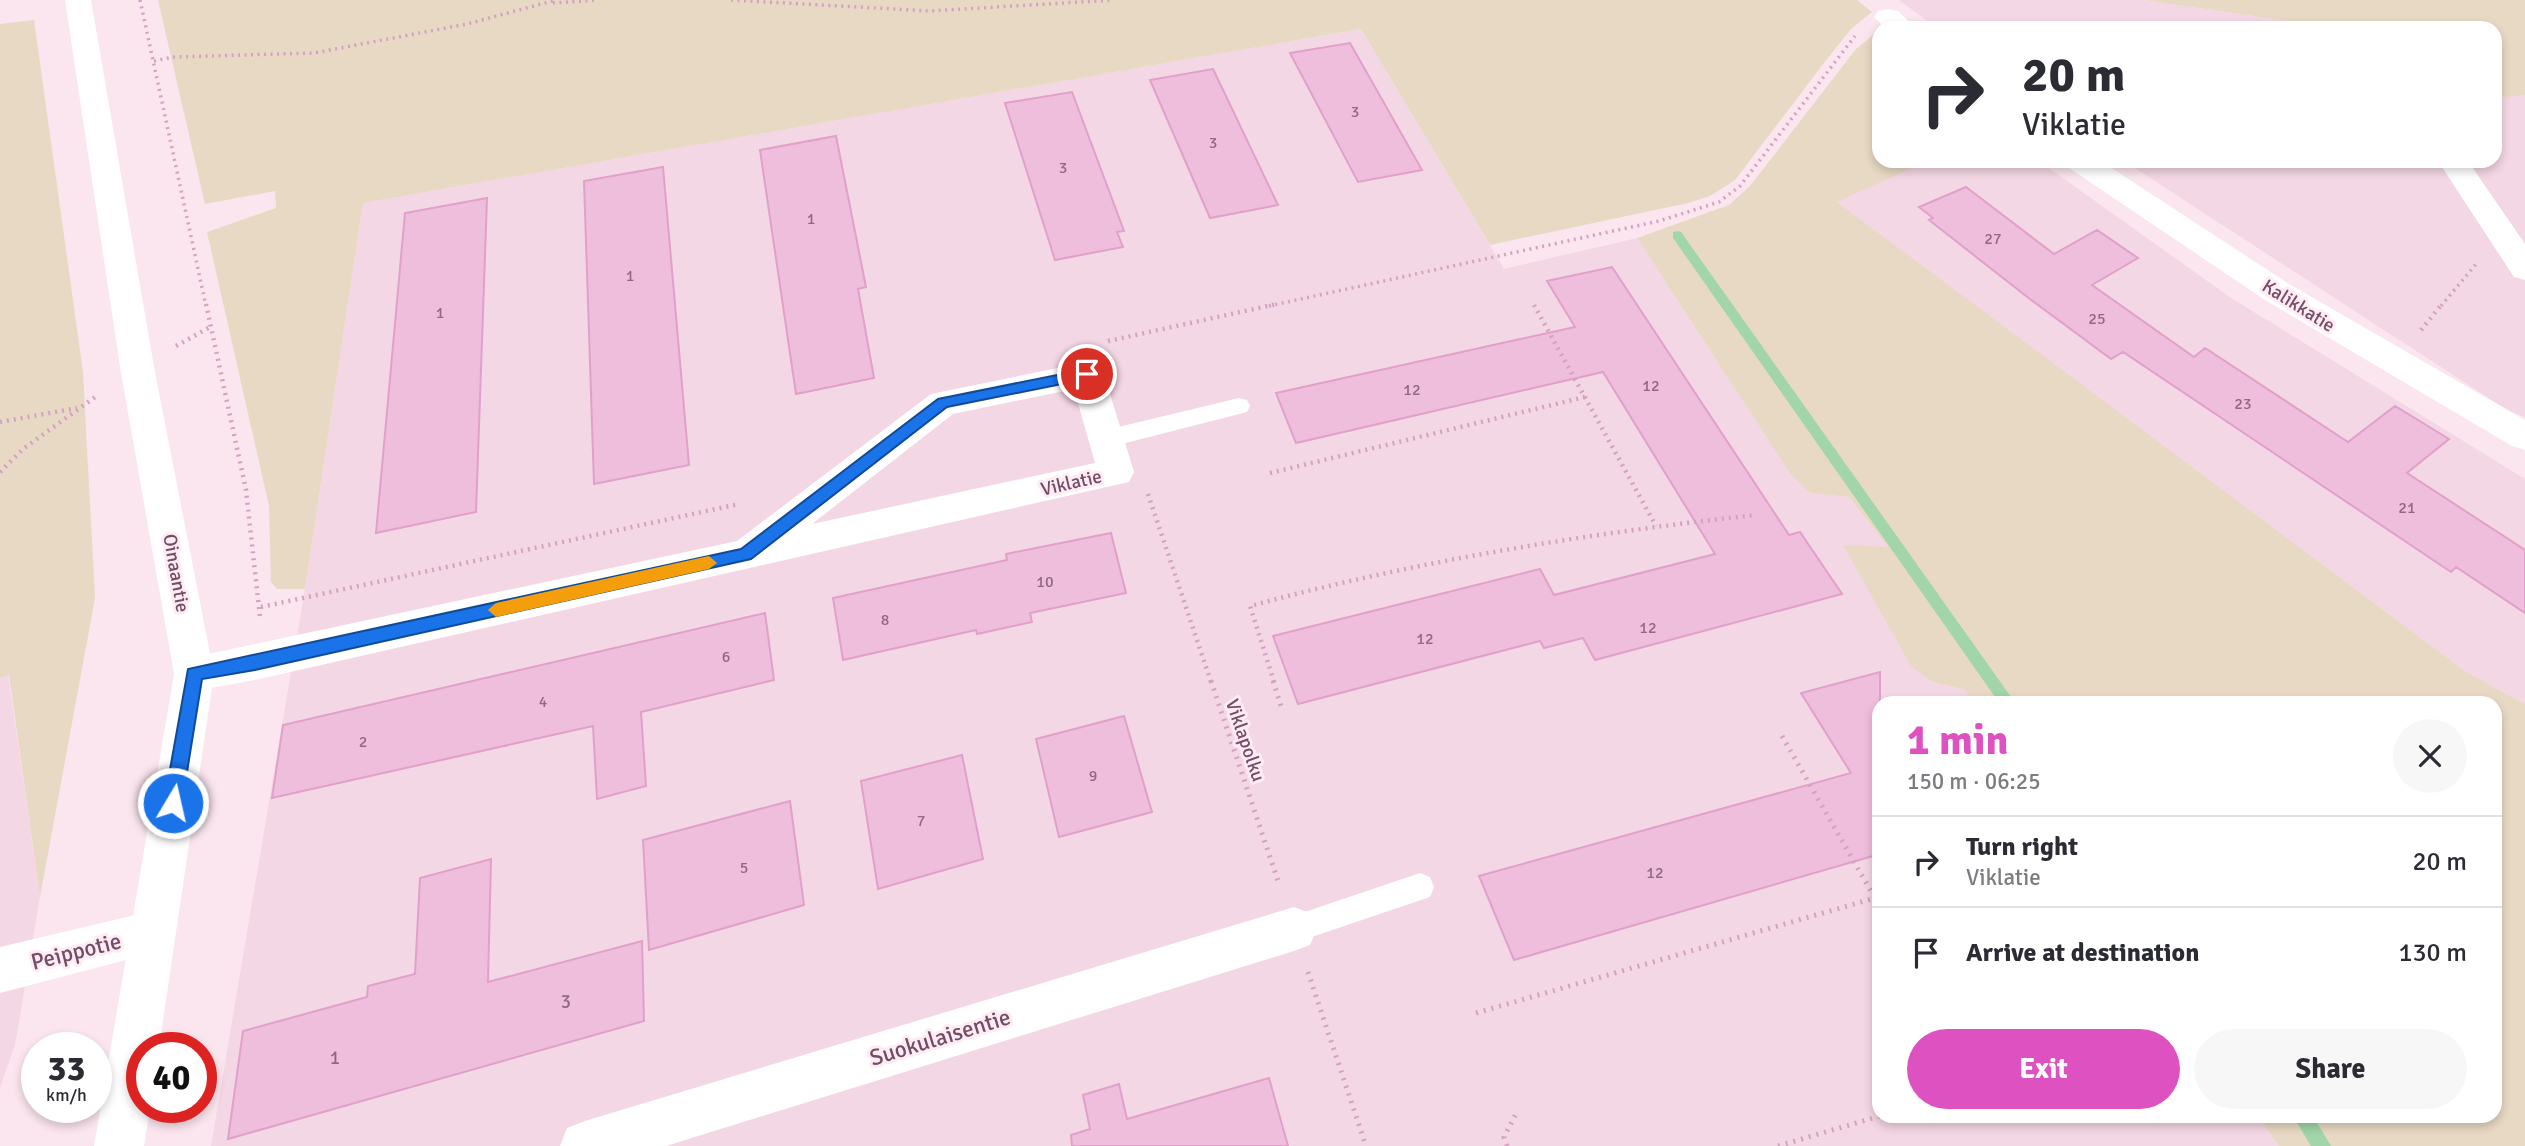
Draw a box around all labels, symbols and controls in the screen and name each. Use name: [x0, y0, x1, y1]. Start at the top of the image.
text: 20 m: [2022, 45, 2125, 105]
icon: right: [1907, 49, 1998, 140]
house number: 3: [1351, 102, 1359, 122]
text: Viklatie: [2022, 105, 2126, 144]
house number: 3: [1209, 133, 1217, 153]
house number: 3: [1059, 158, 1067, 178]
house number: 1: [807, 209, 815, 229]
house number: 27: [1984, 229, 2002, 249]
house number: 1: [626, 266, 634, 286]
street label: Kalikkatie: [2258, 274, 2339, 338]
house number: 1: [436, 303, 444, 323]
house number: 25: [2088, 309, 2106, 329]
pin: [1057, 344, 1117, 404]
icon: arrive: [1068, 355, 1106, 393]
house number: 12: [1642, 376, 1660, 396]
house number: 12: [1403, 380, 1421, 400]
house number: 23: [2234, 394, 2252, 414]
street label: Viklatie: [1038, 464, 1104, 502]
house number: 21: [2398, 498, 2416, 518]
street label: Oinaantie: [157, 532, 195, 614]
house number: 10: [1036, 572, 1054, 592]
house number: 8: [881, 610, 889, 630]
house number: 12: [1639, 618, 1657, 638]
house number: 12: [1416, 629, 1434, 649]
house number: 6: [722, 647, 730, 667]
house number: 4: [539, 692, 548, 712]
street label: Viklapolku: [1220, 696, 1270, 785]
text: 1 min: [1907, 715, 2008, 766]
button: close: [2393, 719, 2467, 793]
house number: 2: [359, 732, 367, 752]
position arrow: [136, 766, 210, 840]
house number: 9: [1089, 766, 1097, 786]
text: 150 m · 06:25: [1907, 767, 2041, 796]
house number: 7: [917, 811, 925, 831]
text: Turn right: [1966, 831, 2078, 863]
icon: right: [1907, 843, 1945, 881]
text: 20 m: [2412, 846, 2467, 878]
house number: 5: [740, 858, 748, 878]
house number: 12: [1646, 863, 1664, 883]
text: Viklatie: [1966, 863, 2041, 892]
street label: Peippotie: [28, 926, 124, 977]
icon: arrive: [1907, 934, 1945, 972]
text: Arrive at destination: [1966, 937, 2199, 969]
text: 130 m: [2398, 937, 2467, 969]
house number: 3: [561, 990, 571, 1014]
street label: Suokulaisentie: [866, 1002, 1014, 1073]
button: Exit: [1907, 1029, 2180, 1109]
button: Share: [2194, 1029, 2467, 1109]
speed limit sign: 40: [126, 1032, 217, 1123]
house number: 1: [330, 1046, 340, 1070]
text: 33: [48, 1047, 85, 1090]
text: km/h: [46, 1084, 87, 1106]

